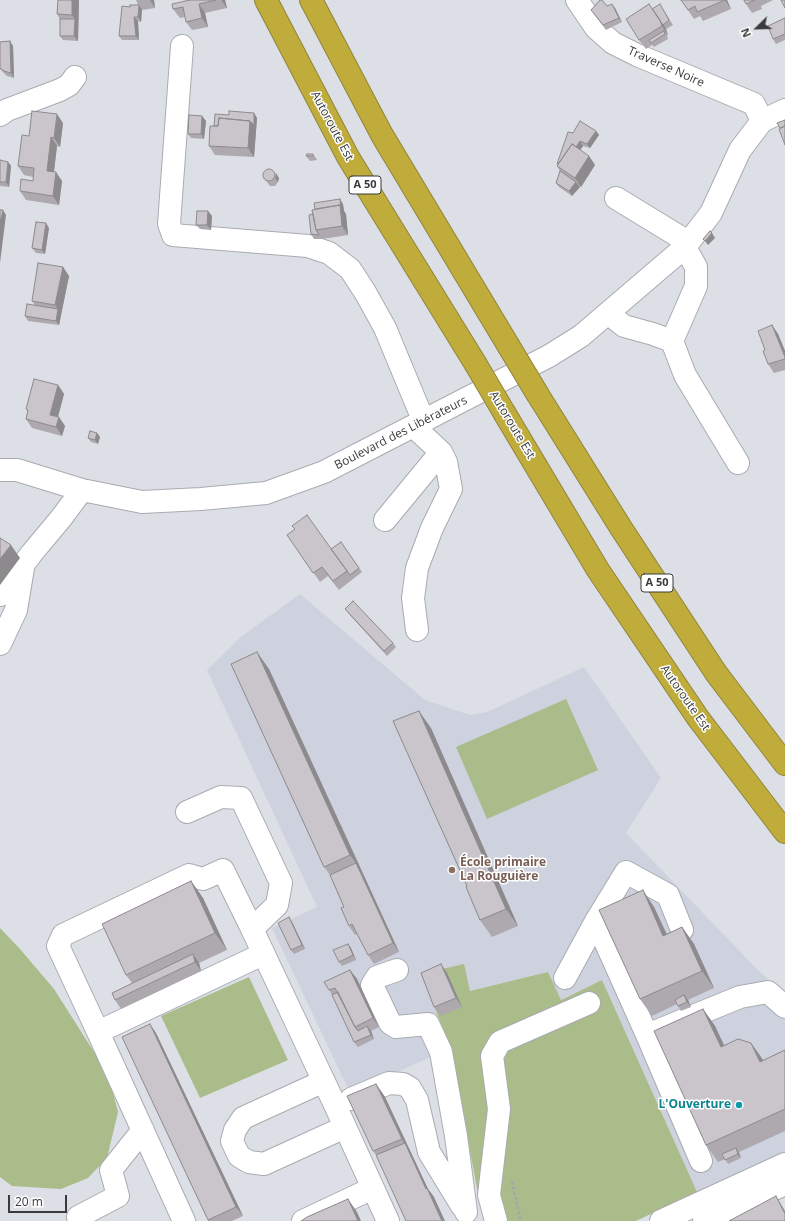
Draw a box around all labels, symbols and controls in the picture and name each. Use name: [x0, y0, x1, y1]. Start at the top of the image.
north arrow: [737, 8, 777, 48]
text: N: [737, 26, 754, 40]
street label: Traverse Noire: [625, 44, 707, 90]
street label: Autoroute Est: [308, 89, 356, 163]
road number: A 50: [349, 176, 381, 194]
street label: Autoroute Est: [486, 388, 538, 462]
street label: Boulevard des Libérateurs: [332, 393, 470, 473]
road number: A 50: [641, 574, 673, 592]
street label: Autoroute Est: [657, 662, 713, 734]
place label: École primaire La Rouguière: [460, 856, 546, 884]
marker: École primaire La Rouguière: [447, 865, 457, 875]
place label: L'Ouverture: [659, 1098, 731, 1112]
marker: L'Ouverture: [734, 1100, 744, 1110]
scale bar: [10, 1187, 69, 1213]
text: 20 m: [15, 1193, 43, 1210]

